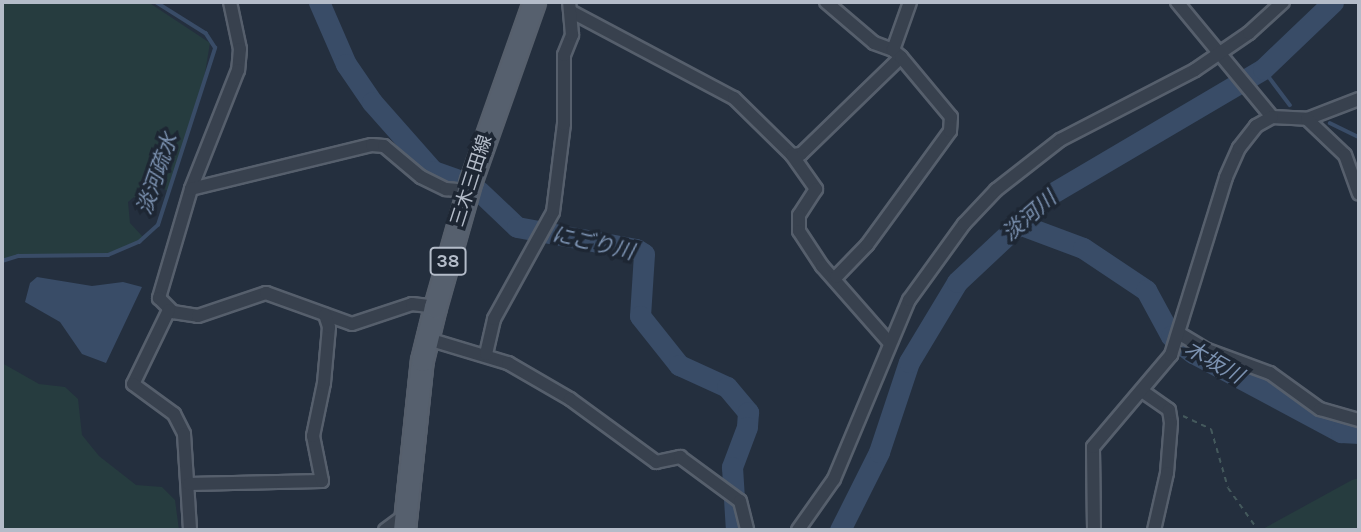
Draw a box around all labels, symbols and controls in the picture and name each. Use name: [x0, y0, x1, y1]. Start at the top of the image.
water label: 淡河疏水: [131, 130, 183, 218]
street label: 三木三田線: [446, 132, 498, 230]
water label: 淡河川: [997, 186, 1061, 246]
water label: にごり川: [549, 221, 637, 265]
road number: 38: [429, 246, 467, 276]
water label: 木坂川: [1180, 335, 1248, 389]

